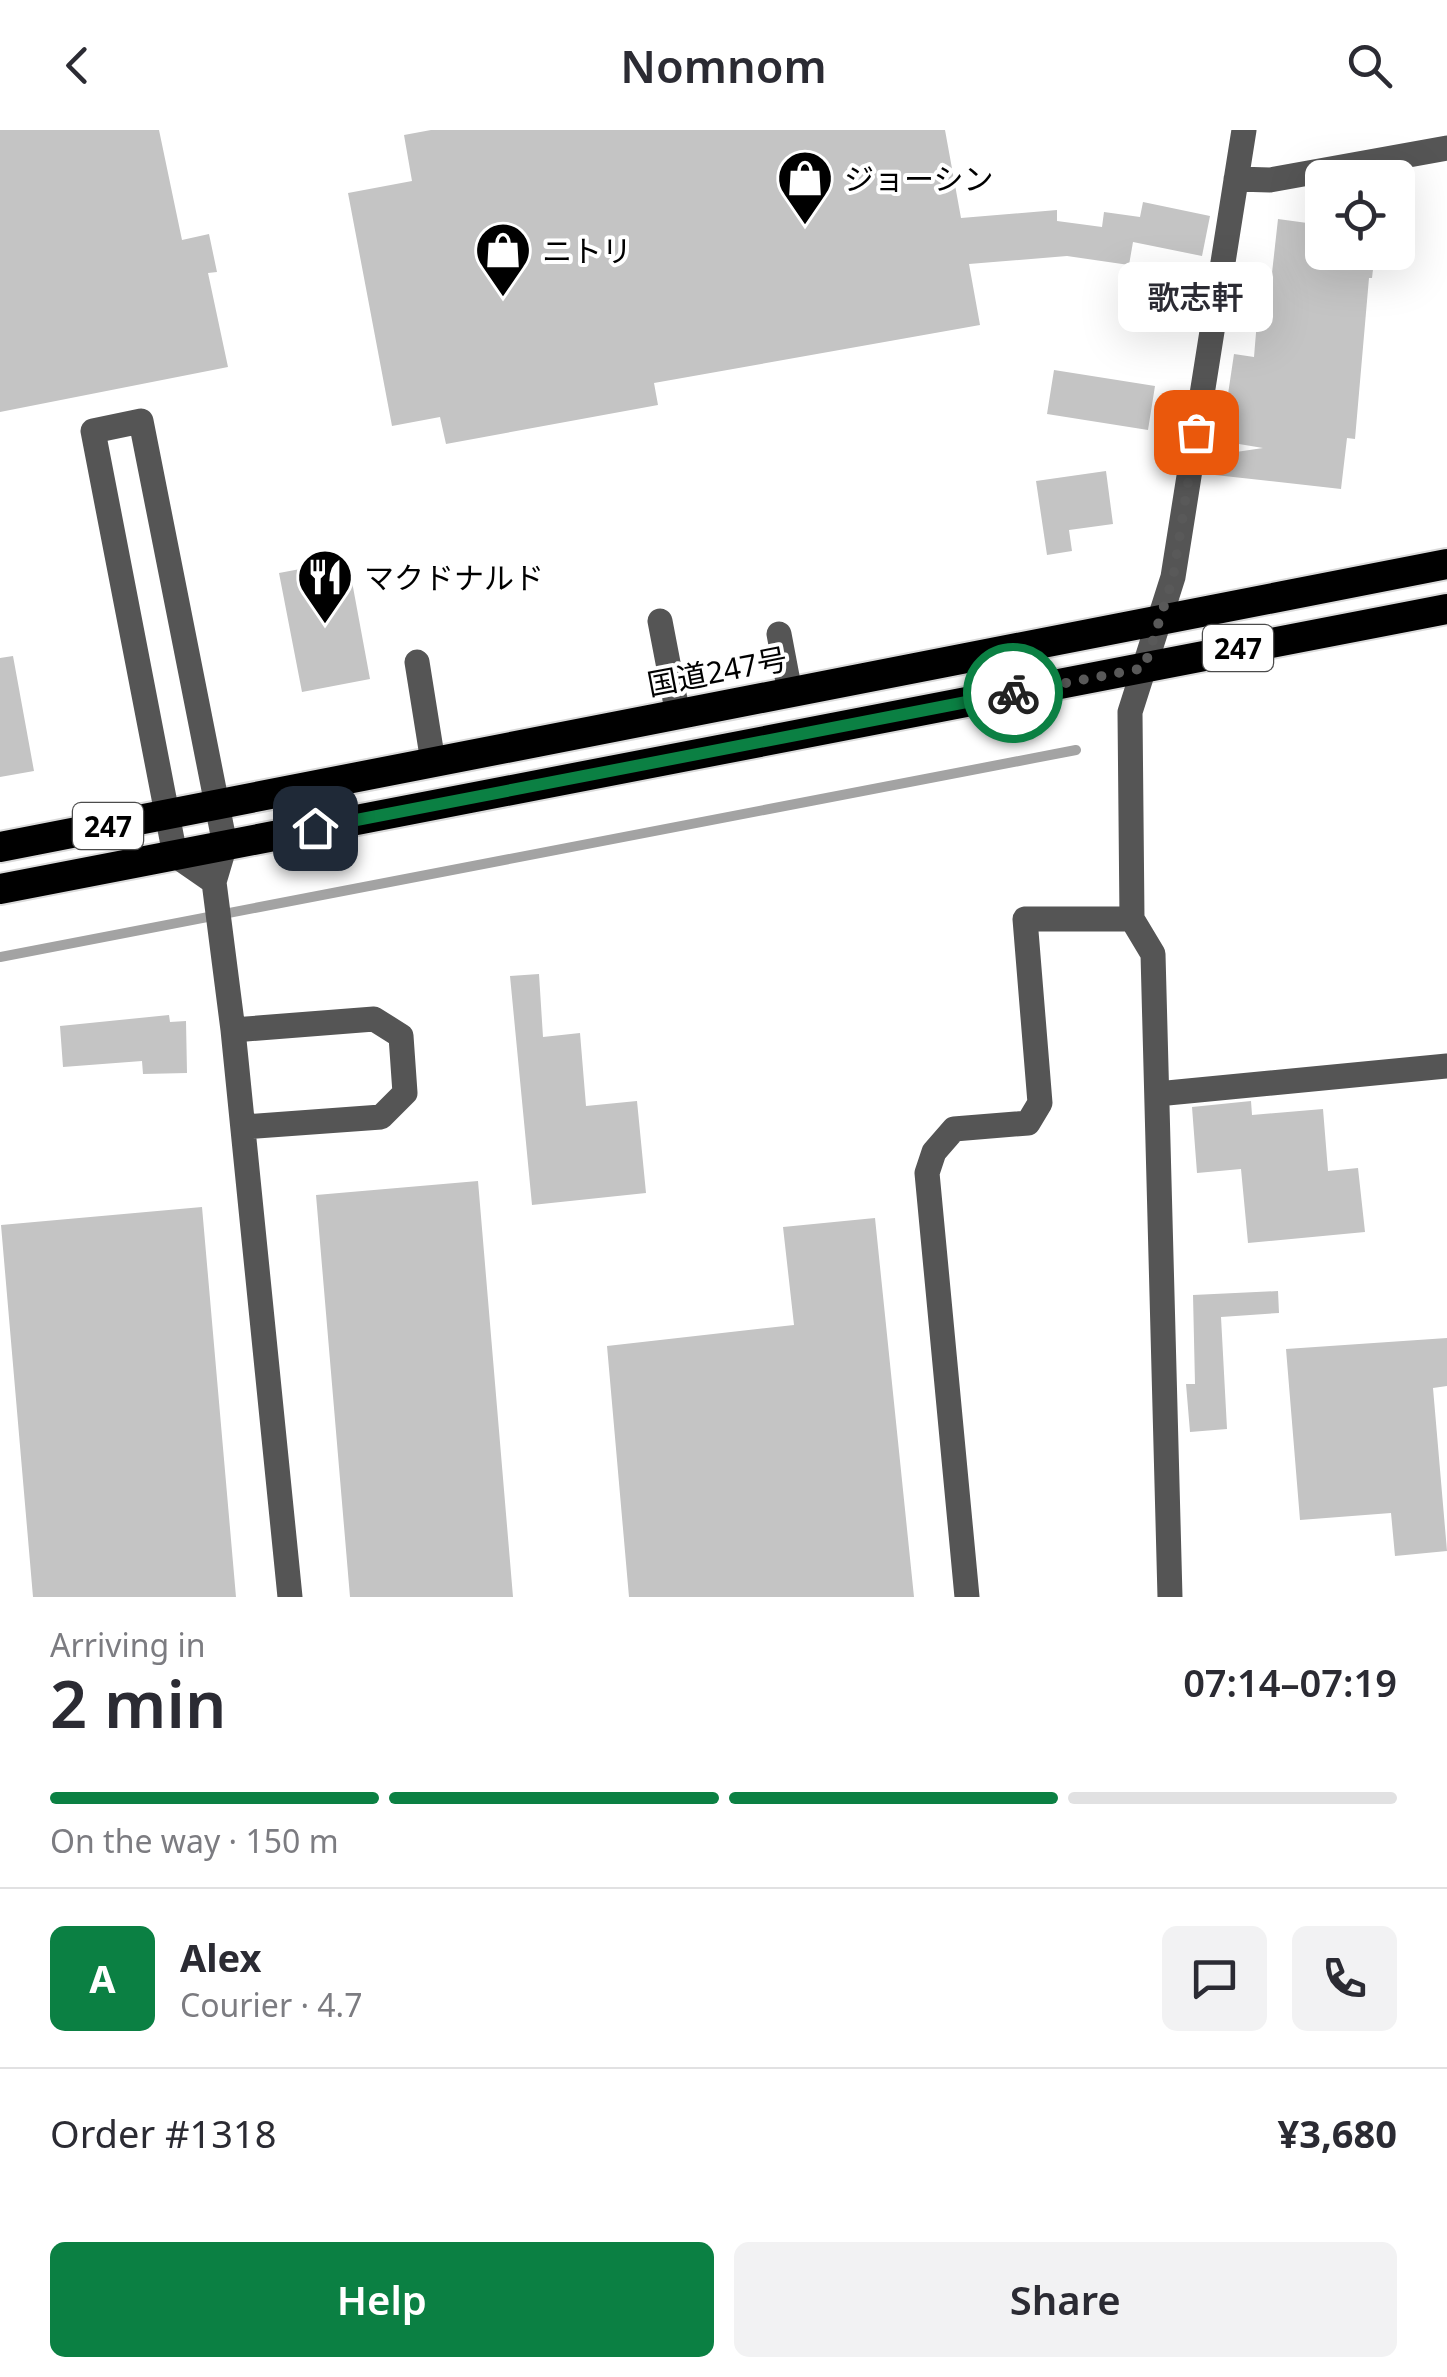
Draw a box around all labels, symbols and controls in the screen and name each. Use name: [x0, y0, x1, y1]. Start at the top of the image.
text: Nomnom: [620, 35, 827, 96]
icon: back: [50, 38, 105, 93]
icon: search: [1342, 38, 1397, 93]
shop icon: ジョーシン: [775, 148, 835, 227]
place label: ジョーシン: [844, 158, 993, 199]
map controls: [1305, 160, 1415, 270]
button: locate: [1305, 160, 1415, 270]
shop icon: ニトリ: [473, 220, 533, 299]
place label: ニトリ: [542, 230, 632, 271]
callout: 歌志軒: [1118, 262, 1274, 332]
text: 歌志軒: [1147, 275, 1244, 318]
pin: [1154, 390, 1239, 475]
icon: bag: [1169, 405, 1224, 460]
restaurant icon: マクドナルド: [295, 547, 355, 626]
place label: マクドナルド: [364, 557, 544, 598]
road number: 247: [1203, 625, 1273, 671]
street label: 国道247号: [644, 637, 790, 705]
courier: [963, 643, 1063, 743]
icon: bike: [986, 666, 1041, 721]
pin: [273, 786, 358, 871]
icon: home: [288, 801, 343, 856]
road number: 247: [73, 803, 143, 849]
text: Arriving in: [50, 1623, 205, 1666]
text: 07:14–07:19: [1183, 1656, 1397, 1708]
text: 2 min: [50, 1659, 226, 1747]
text: On the way · 150 m: [50, 1819, 339, 1862]
button: chat: [1162, 1926, 1267, 2031]
button: phone: [1292, 1926, 1397, 2031]
text: Alex: [180, 1931, 262, 1983]
text: A: [89, 1952, 116, 2004]
text: Courier · 4.7: [180, 1983, 363, 2026]
text: Order #1318: [50, 2107, 276, 2159]
text: ¥3,680: [1277, 2107, 1397, 2159]
button: Help: [50, 2242, 714, 2357]
button: Share: [734, 2242, 1397, 2357]

